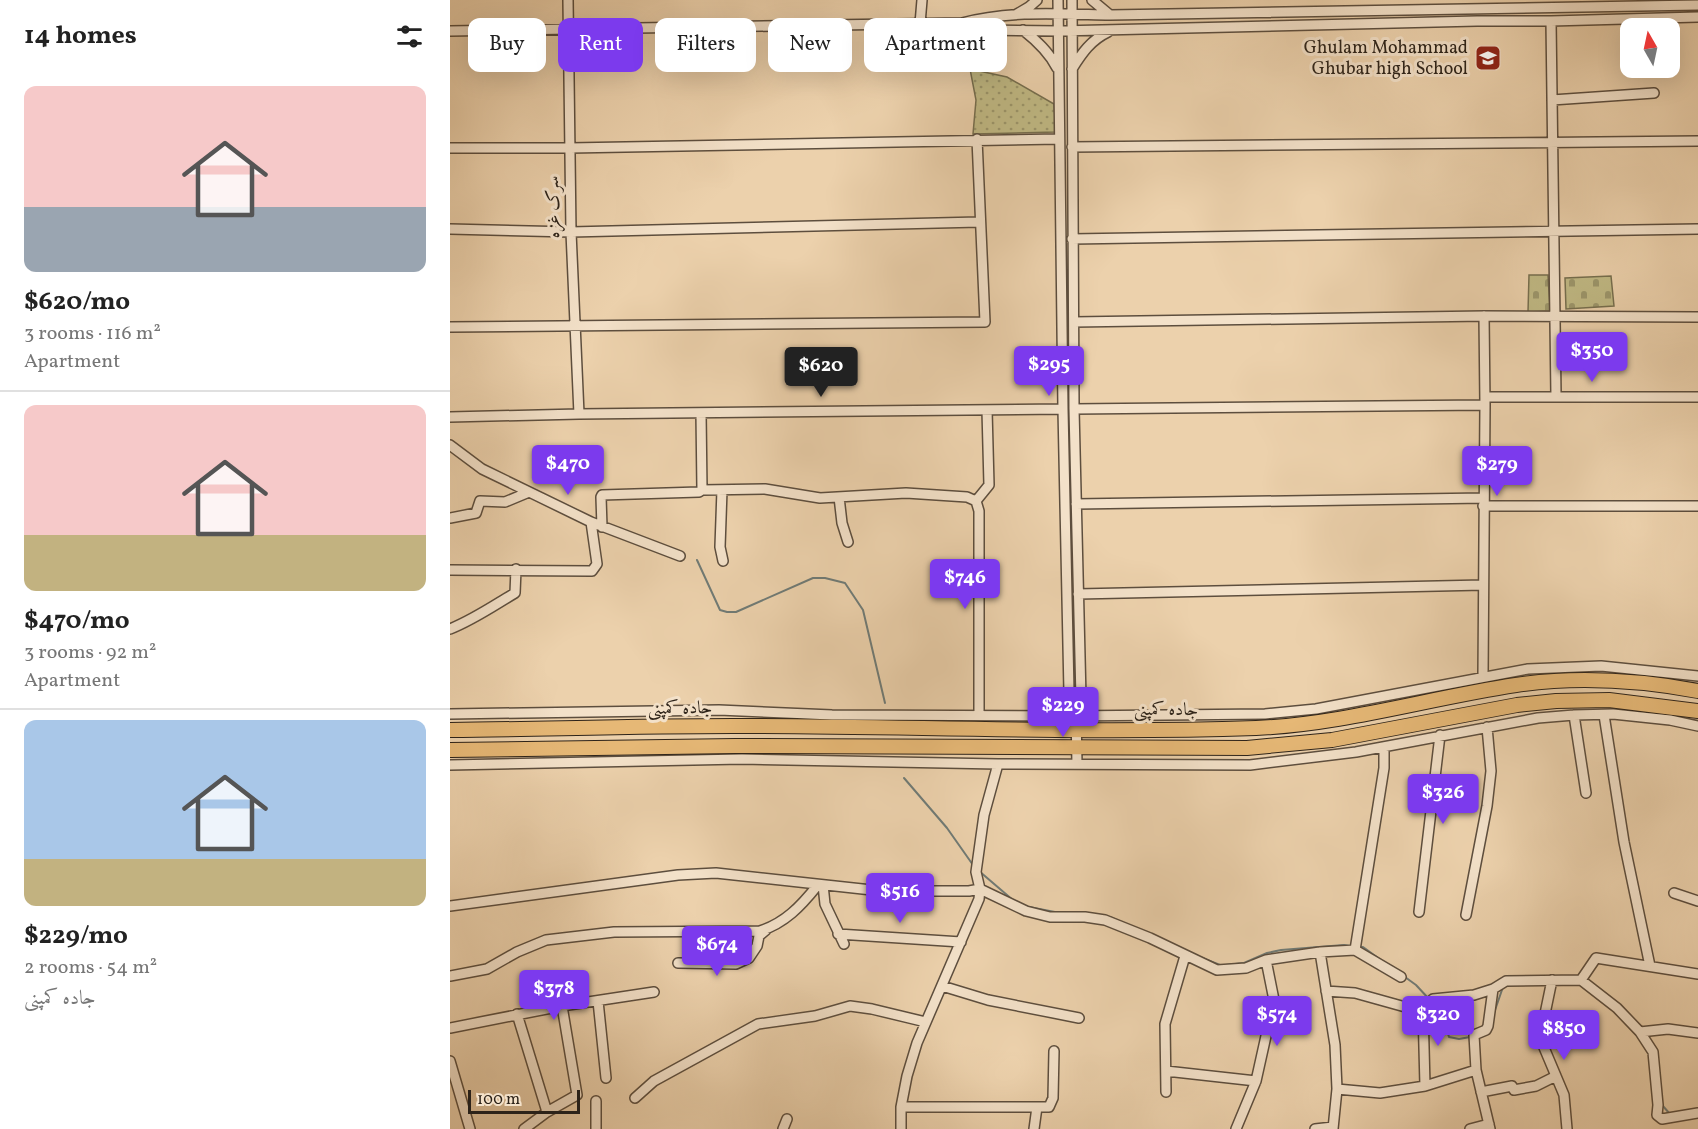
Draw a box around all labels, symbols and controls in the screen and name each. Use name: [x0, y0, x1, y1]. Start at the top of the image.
text: 14 homes: [24, 18, 137, 54]
chip: Buy: [468, 18, 546, 72]
chip: Rent: [558, 18, 643, 72]
chip: Filters: [655, 18, 756, 72]
chip: New: [768, 18, 852, 72]
chip: Apartment: [864, 18, 1007, 72]
north arrow: [1620, 18, 1680, 78]
map controls: [1620, 18, 1680, 78]
icon: filters: [393, 20, 426, 53]
place label: Ghulam Mohammad Ghubar high School: [1304, 36, 1468, 82]
school or university icon: Ghulam Mohammad Ghubar high School: [1473, 43, 1503, 73]
icon: home: [171, 125, 279, 233]
street label: سرک غزه: [541, 176, 567, 238]
text: $620/mo: [24, 284, 130, 320]
text: 3 rooms · 116 m²: [24, 320, 161, 348]
pin: $350: [1556, 332, 1628, 383]
text: $350: [1570, 337, 1614, 365]
pin: $295: [1013, 346, 1085, 397]
pin: $620: [785, 347, 857, 398]
text: Apartment: [24, 348, 120, 376]
text: $295: [1028, 351, 1070, 379]
text: $620: [799, 352, 843, 380]
icon: home: [171, 444, 279, 552]
pin: $470: [532, 445, 604, 496]
pin: $279: [1461, 446, 1533, 497]
text: $470: [546, 450, 590, 478]
text: $279: [1476, 451, 1518, 479]
pin: $746: [929, 559, 1001, 610]
text: $746: [944, 564, 986, 592]
text: $470/mo: [24, 603, 130, 639]
text: 3 rooms · 92 m²: [24, 639, 156, 667]
text: Apartment: [24, 667, 120, 695]
pin: $229: [1027, 687, 1099, 738]
text: $229: [1042, 692, 1084, 720]
street label: جاده کمپنی: [648, 696, 712, 722]
street label: جاده کمپنی: [1134, 698, 1198, 723]
icon: home: [171, 759, 279, 867]
pin: $326: [1407, 774, 1479, 825]
text: $326: [1422, 779, 1464, 807]
pin: $516: [864, 873, 936, 924]
text: $516: [880, 878, 920, 906]
text: $229/mo: [24, 918, 128, 954]
pin: $674: [681, 926, 753, 977]
text: $674: [696, 931, 738, 959]
text: 2 rooms · 54 m²: [24, 954, 157, 982]
pin: $378: [518, 970, 590, 1021]
text: $378: [533, 975, 575, 1003]
text: جاده کمپنی: [24, 985, 96, 1013]
pin: $574: [1241, 996, 1313, 1047]
pin: $320: [1402, 996, 1474, 1047]
text: $574: [1257, 1001, 1297, 1029]
text: $320: [1416, 1001, 1460, 1029]
pin: $850: [1528, 1010, 1600, 1061]
text: $850: [1542, 1015, 1586, 1043]
scale bar: [468, 1087, 580, 1114]
text: 100 m: [477, 1089, 520, 1111]

